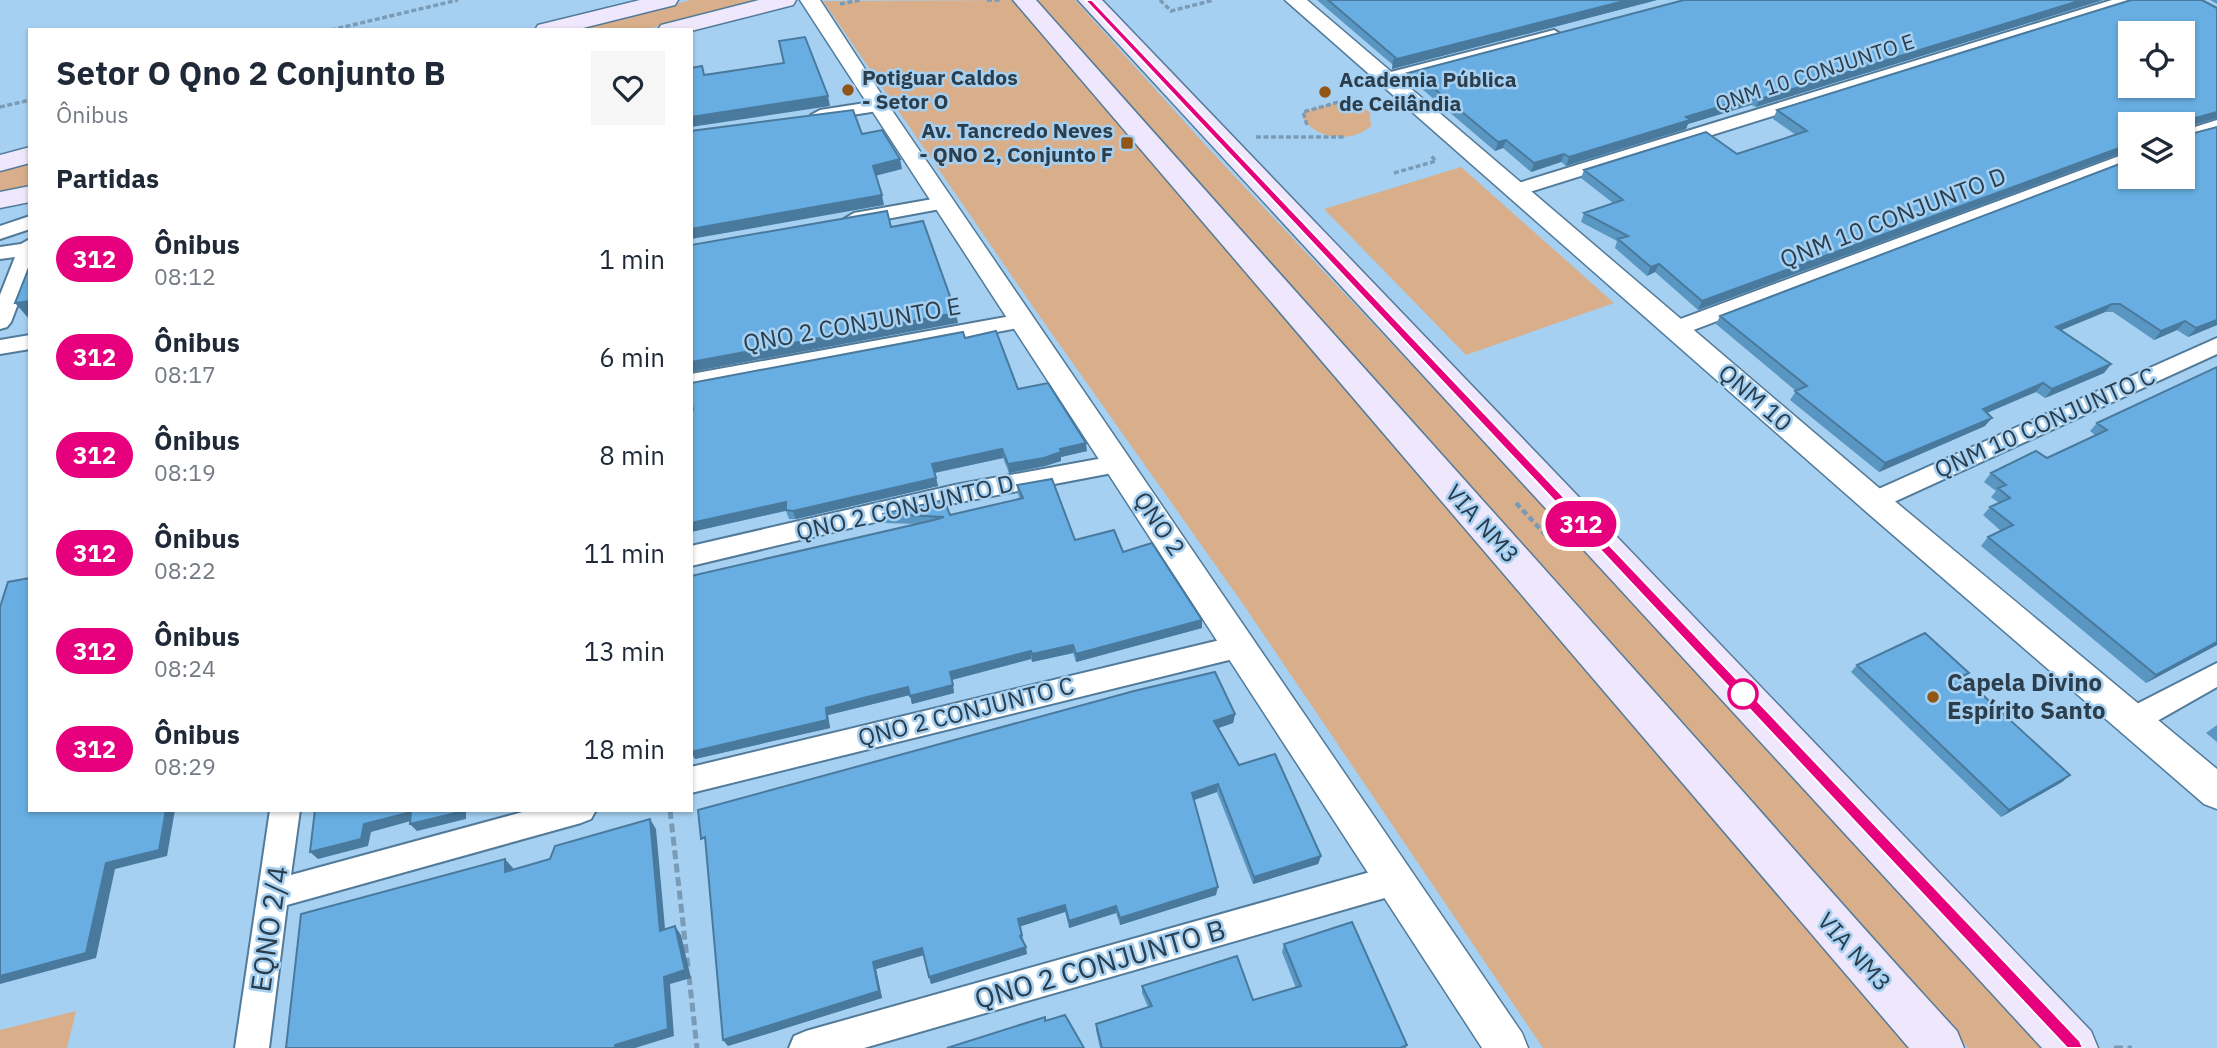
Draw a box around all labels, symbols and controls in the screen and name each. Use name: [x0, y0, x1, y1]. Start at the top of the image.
map controls: [2118, 21, 2195, 189]
button: locate: [2118, 21, 2195, 98]
street label: QNM 10 CONJUNTO E: [1712, 27, 1918, 117]
text: Setor O Qno 2 Conjunto B: [56, 51, 445, 94]
button: heart: [591, 51, 665, 125]
place label: Potiguar Caldos - Setor O: [862, 63, 1018, 115]
place label: Academia Pública de Ceilândia: [1339, 65, 1517, 117]
marker: Potiguar Caldos - Setor O: [840, 82, 856, 98]
marker: Academia Pública de Ceilândia: [1317, 84, 1333, 100]
text: Ônibus: [56, 99, 129, 129]
button: layers: [2118, 112, 2195, 189]
place label: Av. Tancredo Neves - QNO 2, Conjunto F: [919, 116, 1113, 168]
marker: Av. Tancredo Neves - QNO 2, Conjunto F: [1119, 135, 1135, 151]
street label: QNM 10 CONJUNTO D: [1775, 159, 2010, 275]
text: Partidas: [56, 161, 159, 195]
text: Ônibus: [154, 227, 240, 261]
text: 1 min: [599, 242, 665, 276]
text: 312: [73, 243, 116, 275]
text: 08:12: [154, 261, 216, 291]
street label: QNO 2 CONJUNTO E: [740, 289, 963, 359]
text: Ônibus: [154, 325, 240, 359]
text: 6 min: [599, 340, 665, 374]
text: 312: [73, 341, 116, 373]
street label: QNM 10: [1712, 356, 1799, 438]
text: 08:17: [154, 359, 216, 389]
street label: QNM 10 CONJUNTO C: [1929, 359, 2160, 485]
text: Ônibus: [154, 423, 240, 457]
text: 8 min: [599, 438, 665, 472]
text: 312: [73, 439, 116, 471]
text: 08:19: [154, 457, 216, 487]
street label: QNO 2 CONJUNTO D: [793, 466, 1017, 548]
street label: VIA NM3: [1439, 477, 1527, 570]
street label: QNO 2: [1127, 485, 1193, 562]
line badge: 312: [1541, 501, 1621, 547]
text: 312: [1559, 508, 1603, 540]
text: Ônibus: [154, 521, 240, 555]
text: 11 min: [584, 536, 665, 570]
text: 312: [73, 537, 116, 569]
text: 08:22: [154, 555, 216, 585]
text: Ônibus: [154, 619, 240, 653]
text: 13 min: [584, 634, 665, 668]
text: 312: [73, 635, 116, 667]
text: 08:24: [154, 653, 216, 683]
place label: Capela Divino Espírito Santo: [1947, 666, 2106, 726]
street label: QNO 2 CONJUNTO C: [854, 669, 1077, 753]
unlabelled marker: [1728, 679, 1758, 709]
marker: Capela Divino Espírito Santo: [1925, 689, 1941, 705]
text: Ônibus: [154, 717, 240, 751]
text: 18 min: [584, 732, 665, 766]
text: 312: [73, 733, 116, 765]
text: 08:29: [154, 751, 216, 781]
street label: EQNO 2/4: [241, 864, 296, 994]
street label: VIA NM3: [1811, 905, 1899, 998]
street label: QNO 2 CONJUNTO B: [970, 910, 1230, 1017]

